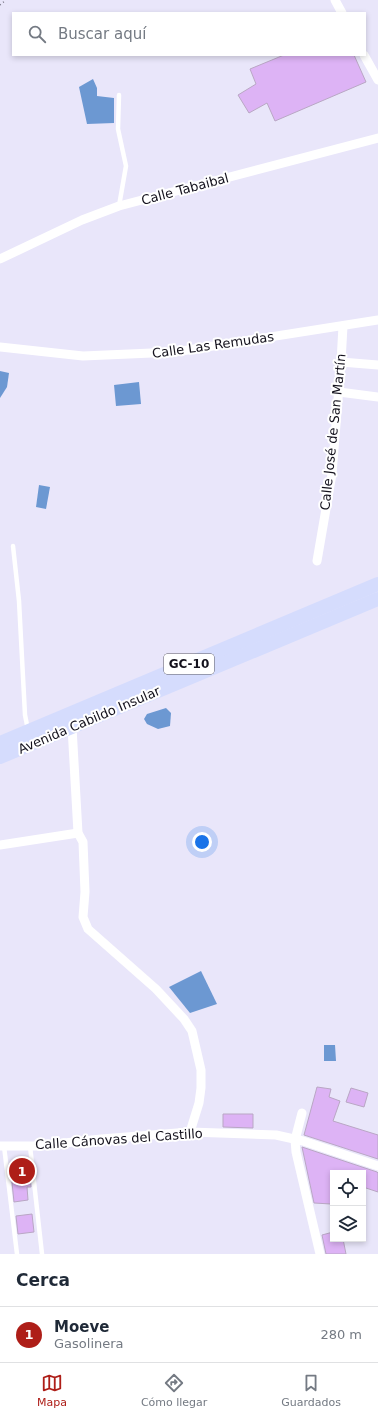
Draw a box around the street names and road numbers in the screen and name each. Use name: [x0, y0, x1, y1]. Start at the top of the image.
street label: Calle Tabaibal: [140, 170, 230, 208]
street label: Calle Las Remudas: [151, 329, 275, 361]
street label: Calle José de San Martín: [317, 353, 349, 511]
road number: GC-10: [164, 654, 214, 674]
street label: Avenida Cabildo Insular: [16, 683, 163, 757]
street label: Calle Cánovas del Castillo: [35, 1126, 203, 1152]

